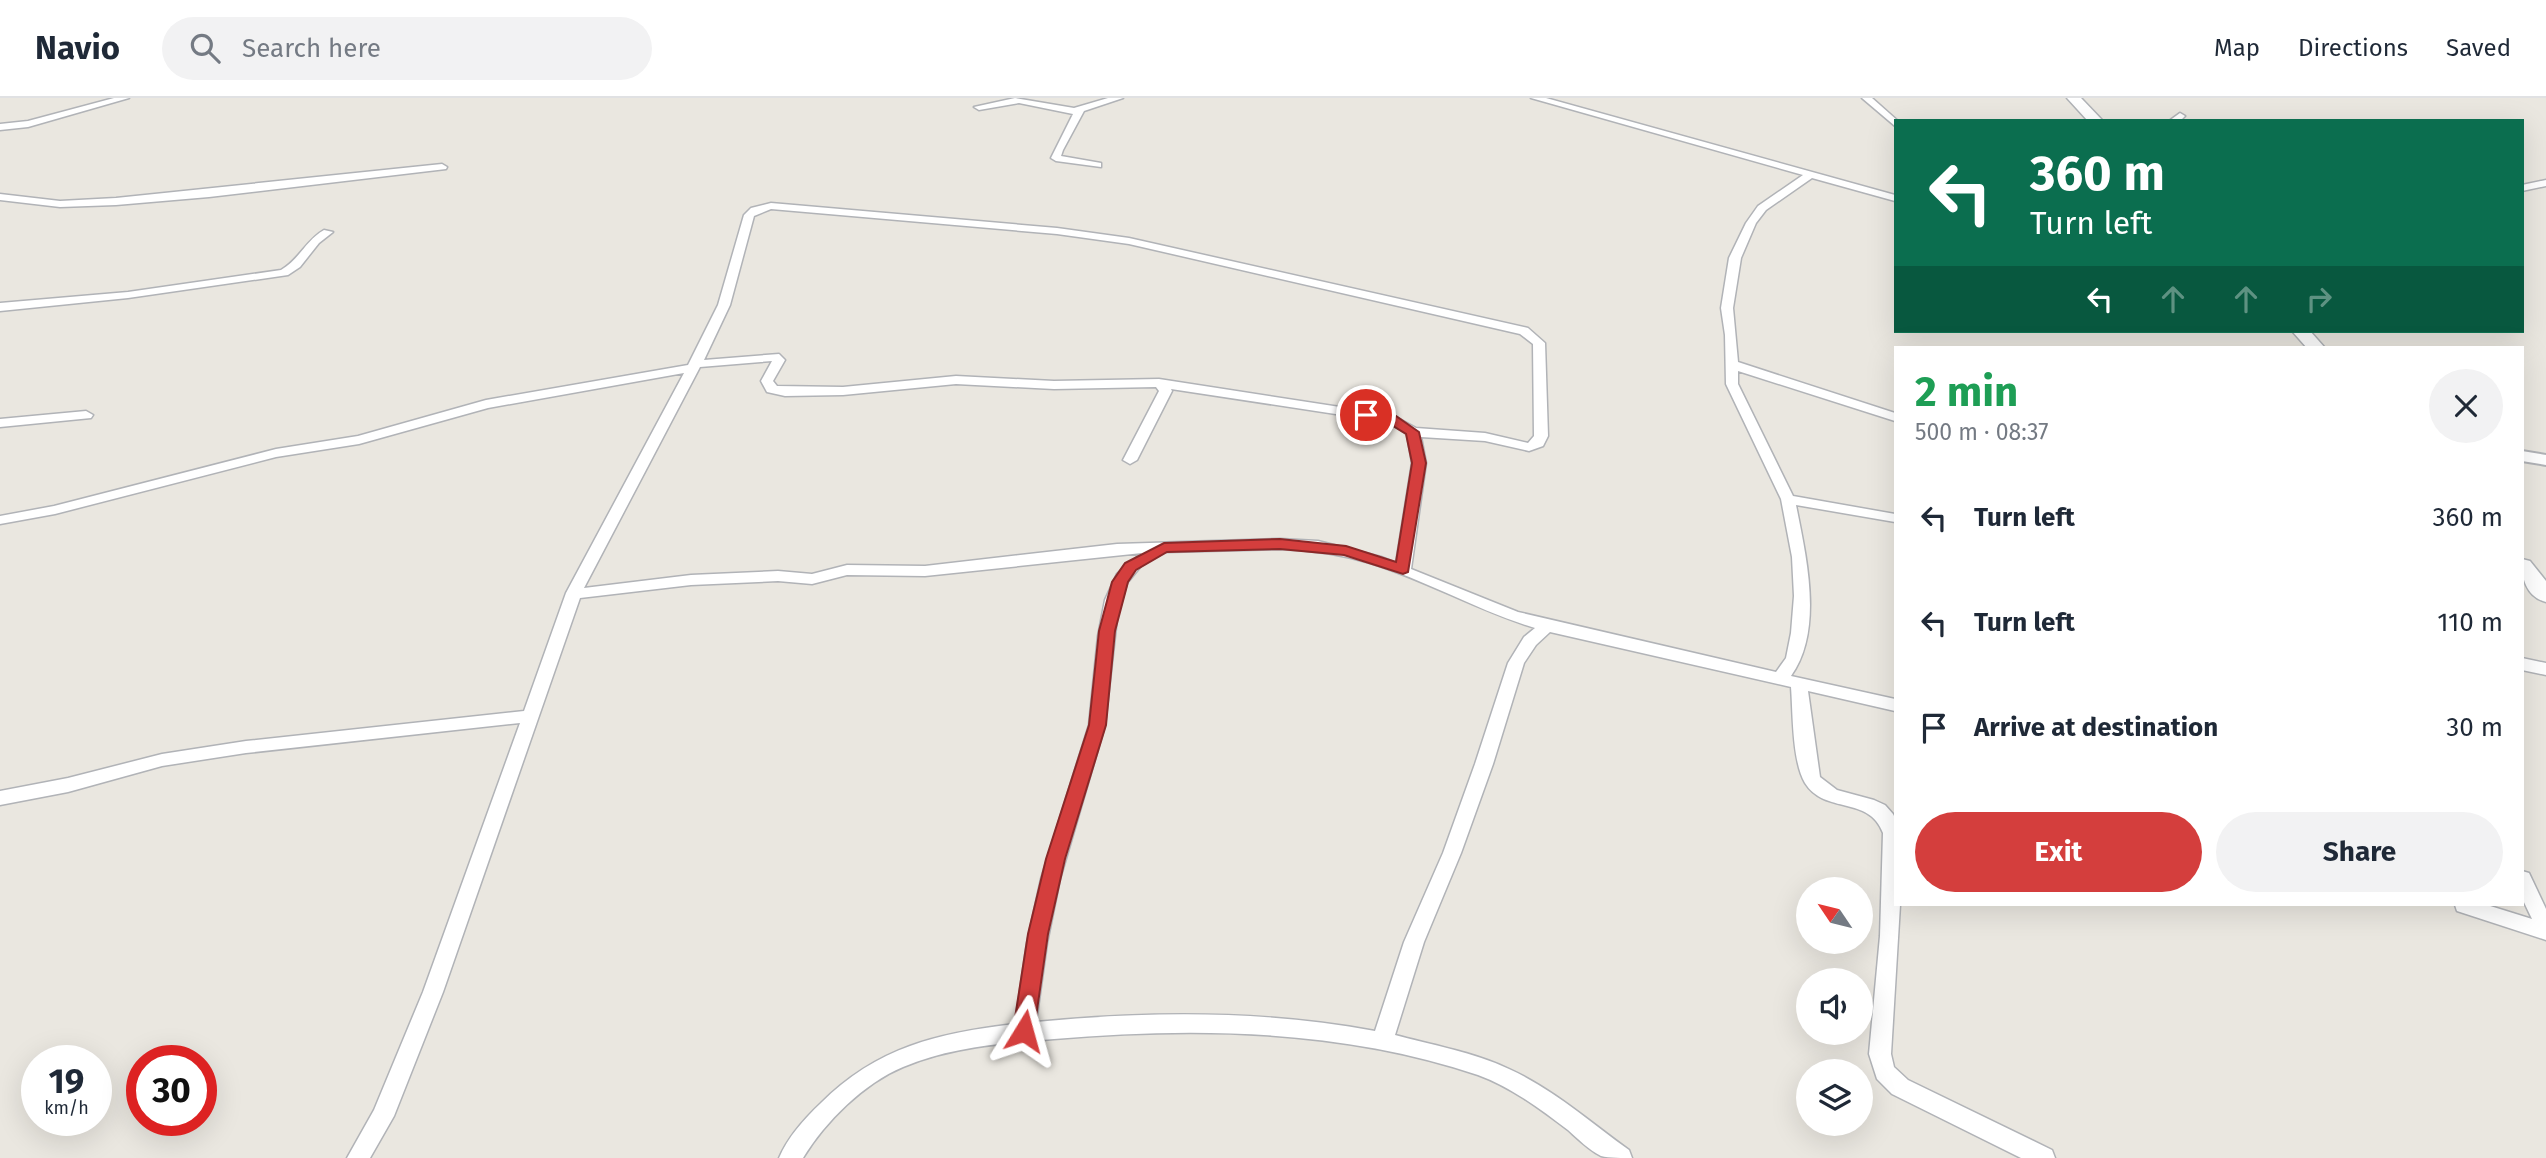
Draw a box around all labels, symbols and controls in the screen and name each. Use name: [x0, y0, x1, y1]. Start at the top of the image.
search box: [162, 17, 652, 80]
text: Navio: [35, 28, 120, 68]
icon: search: [186, 29, 224, 67]
text: Search here: [242, 33, 381, 64]
text: Map: [2214, 34, 2260, 62]
text: Directions: [2298, 34, 2408, 62]
text: Saved: [2446, 34, 2511, 62]
text: 360 m: [2030, 144, 2165, 203]
icon: left: [1915, 147, 2006, 238]
text: Turn left: [2030, 204, 2152, 242]
icon: left: [2081, 280, 2119, 318]
icon: ahead: [2154, 280, 2192, 318]
icon: ahead: [2227, 280, 2265, 318]
icon: right: [2300, 280, 2338, 318]
text: 2 min: [1915, 367, 2018, 417]
button: close: [2429, 369, 2503, 443]
pin: [1336, 385, 1396, 445]
icon: arrive: [1347, 396, 1385, 434]
text: 500 m · 08:37: [1915, 418, 2049, 446]
icon: left: [1915, 499, 1953, 537]
text: Turn left: [1974, 502, 2075, 533]
text: 360 m: [2432, 502, 2503, 533]
icon: left: [1915, 604, 1953, 642]
text: Turn left: [1974, 607, 2075, 638]
text: 110 m: [2437, 607, 2503, 638]
icon: arrive: [1915, 709, 1953, 747]
text: Arrive at destination: [1974, 712, 2218, 743]
text: 30 m: [2446, 712, 2503, 743]
button: Exit: [1915, 812, 2202, 892]
button: Share: [2216, 812, 2503, 892]
north arrow: [1796, 877, 1872, 954]
map controls: [1796, 877, 1873, 1136]
button: sound: [1796, 968, 1873, 1045]
position arrow: [987, 994, 1061, 1068]
speed limit sign: 30: [126, 1045, 217, 1136]
button: layers: [1796, 1059, 1873, 1136]
text: 19: [49, 1060, 84, 1102]
text: km/h: [44, 1097, 89, 1119]

